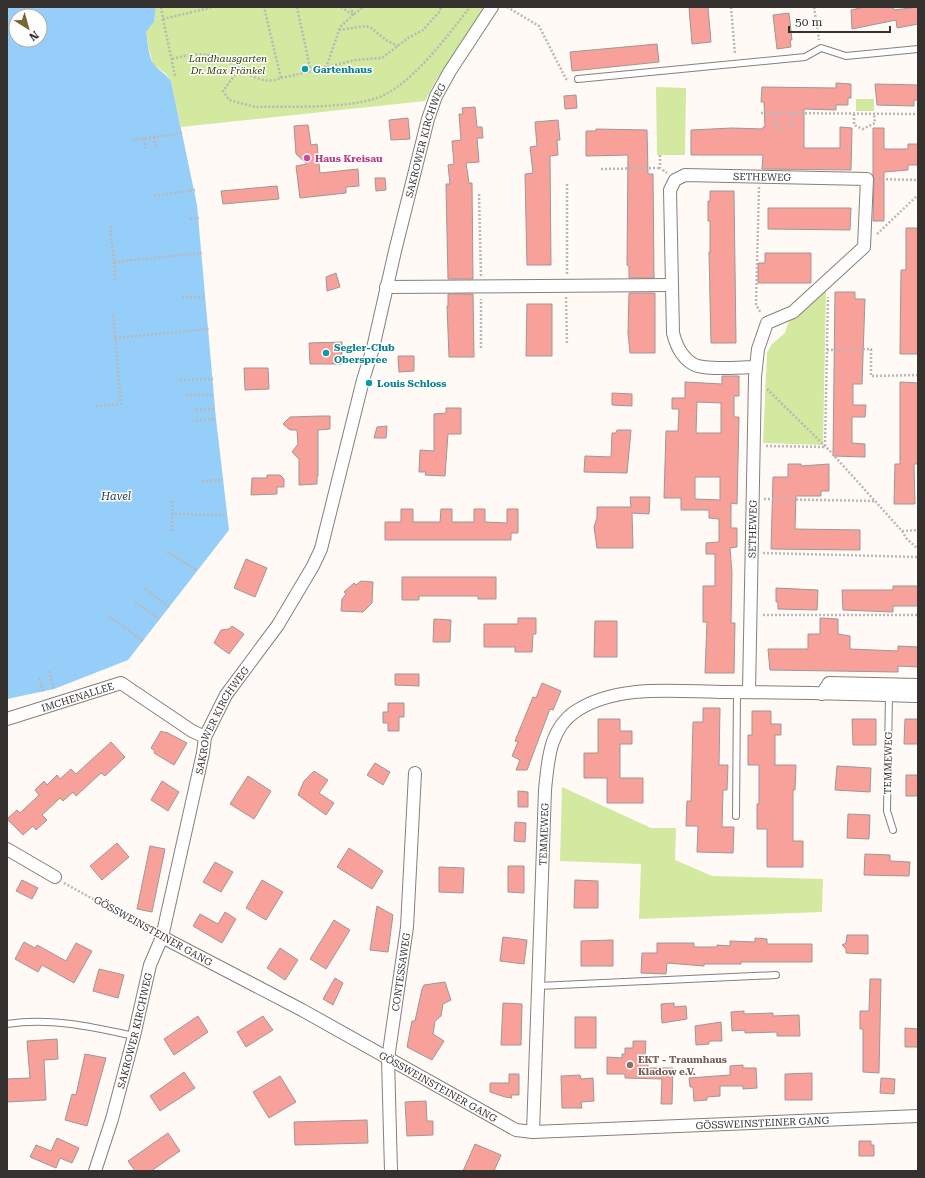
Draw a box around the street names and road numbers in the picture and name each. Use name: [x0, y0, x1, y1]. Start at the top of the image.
street label: SAKROWER KIRCHWEG: [403, 81, 448, 199]
street label: SETHEWEG: [733, 171, 791, 183]
street label: SETHEWEG: [746, 500, 758, 558]
street label: SAKROWER KIRCHWEG: [193, 664, 251, 775]
street label: IMCHENALLEE: [40, 680, 115, 713]
street label: TEMMEWEG: [882, 731, 894, 794]
street label: TEMMEWEG: [537, 802, 550, 866]
street label: GÖSSWEINSTEINER GANG: [92, 894, 214, 968]
street label: CONTESSAWEG: [389, 932, 412, 1012]
street label: SAKROWER KIRCHWEG: [115, 971, 154, 1090]
street label: GÖSSWEINSTEINER GANG: [377, 1049, 499, 1124]
street label: GÖSSWEINSTEINER GANG: [695, 1114, 830, 1131]

